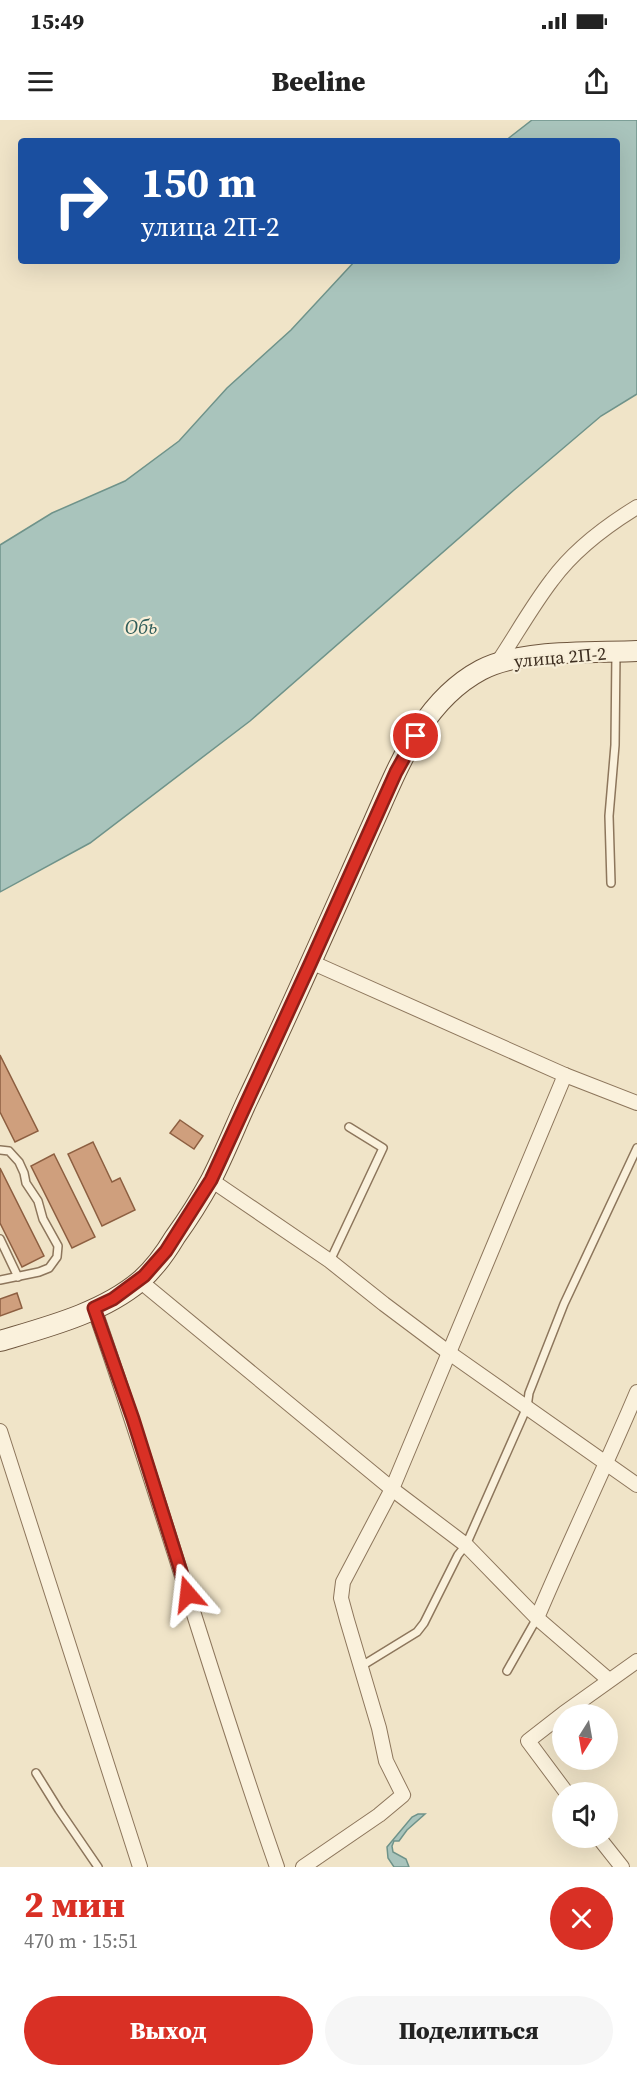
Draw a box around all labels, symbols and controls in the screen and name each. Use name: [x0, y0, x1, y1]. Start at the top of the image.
text: 15:49: [30, 6, 84, 36]
text: Beeline: [271, 63, 366, 100]
icon: menu: [24, 65, 57, 98]
icon: share: [580, 65, 613, 98]
text: 150 m: [141, 153, 256, 211]
icon: right: [42, 162, 120, 240]
text: улица 2П-2: [141, 208, 280, 245]
water label: Обь: [125, 613, 157, 641]
street label: улица 2П-2: [513, 641, 607, 673]
pin: [390, 710, 441, 761]
icon: arrive: [399, 719, 432, 752]
position arrow: [156, 1562, 220, 1626]
north arrow: [552, 1704, 618, 1770]
map controls: [552, 1704, 618, 1848]
button: sound: [552, 1782, 618, 1848]
text: 2 мин: [24, 1880, 125, 1929]
button: close: [550, 1887, 613, 1950]
text: 470 m · 15:51: [24, 1927, 138, 1955]
button: Выход: [24, 1996, 313, 2065]
button: Поделиться: [325, 1996, 613, 2065]

